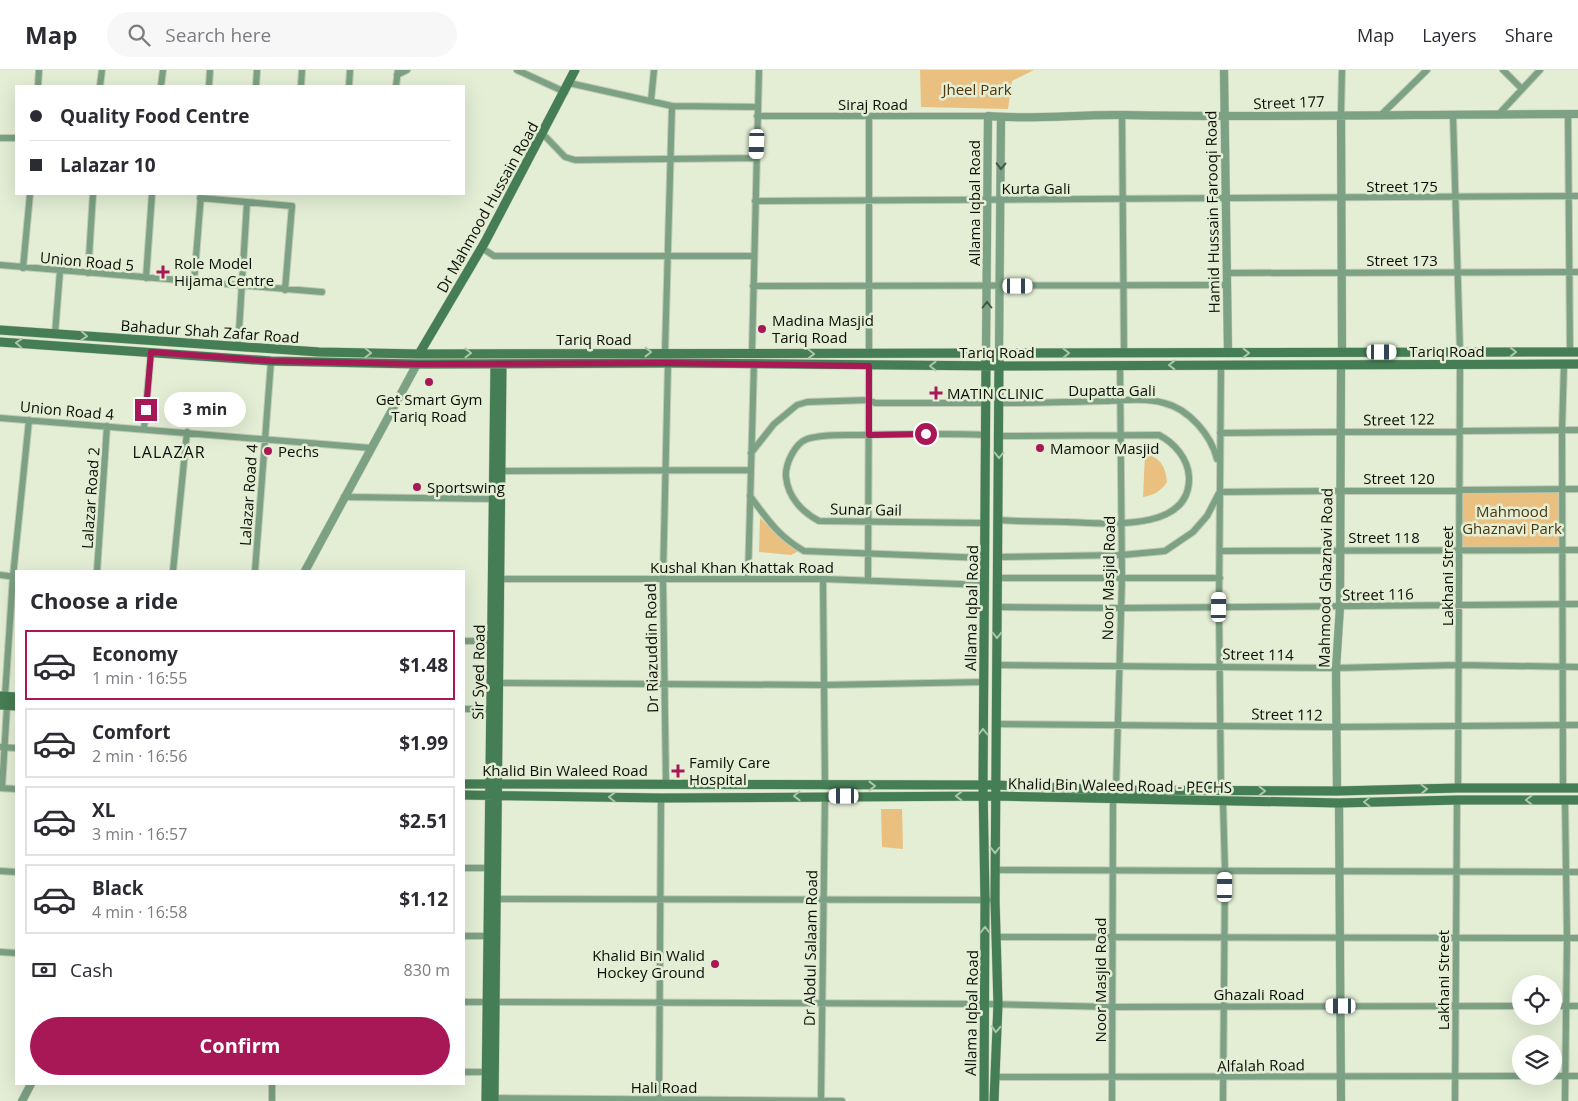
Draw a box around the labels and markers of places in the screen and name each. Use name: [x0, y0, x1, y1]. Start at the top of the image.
place label: Role Model Hijama Centre: [174, 253, 274, 290]
marker: Role Model Hijama Centre: [156, 265, 170, 279]
place label: Madina Masjid Tariq Road: [772, 310, 874, 347]
marker: Madina Masjid Tariq Road: [756, 323, 768, 335]
marker: Get Smart Gym Tariq Road: [423, 376, 435, 388]
place label: MATIN CLINIC: [947, 383, 1044, 403]
marker: MATIN CLINIC: [929, 386, 943, 400]
place label: Get Smart Gym Tariq Road: [376, 389, 482, 426]
place label: Mamoor Masjid: [1050, 438, 1160, 458]
place label: Pechs: [278, 441, 319, 461]
marker: Mamoor Masjid: [1034, 442, 1046, 454]
marker: Pechs: [262, 445, 274, 457]
place label: Sportswing: [427, 477, 505, 497]
marker: Sportswing: [411, 481, 423, 493]
place label: Family Care Hospital: [689, 752, 770, 789]
marker: Family Care Hospital: [671, 764, 685, 778]
place label: Khalid Bin Walid Hockey Ground: [592, 945, 705, 982]
marker: Khalid Bin Walid Hockey Ground: [709, 958, 721, 970]

